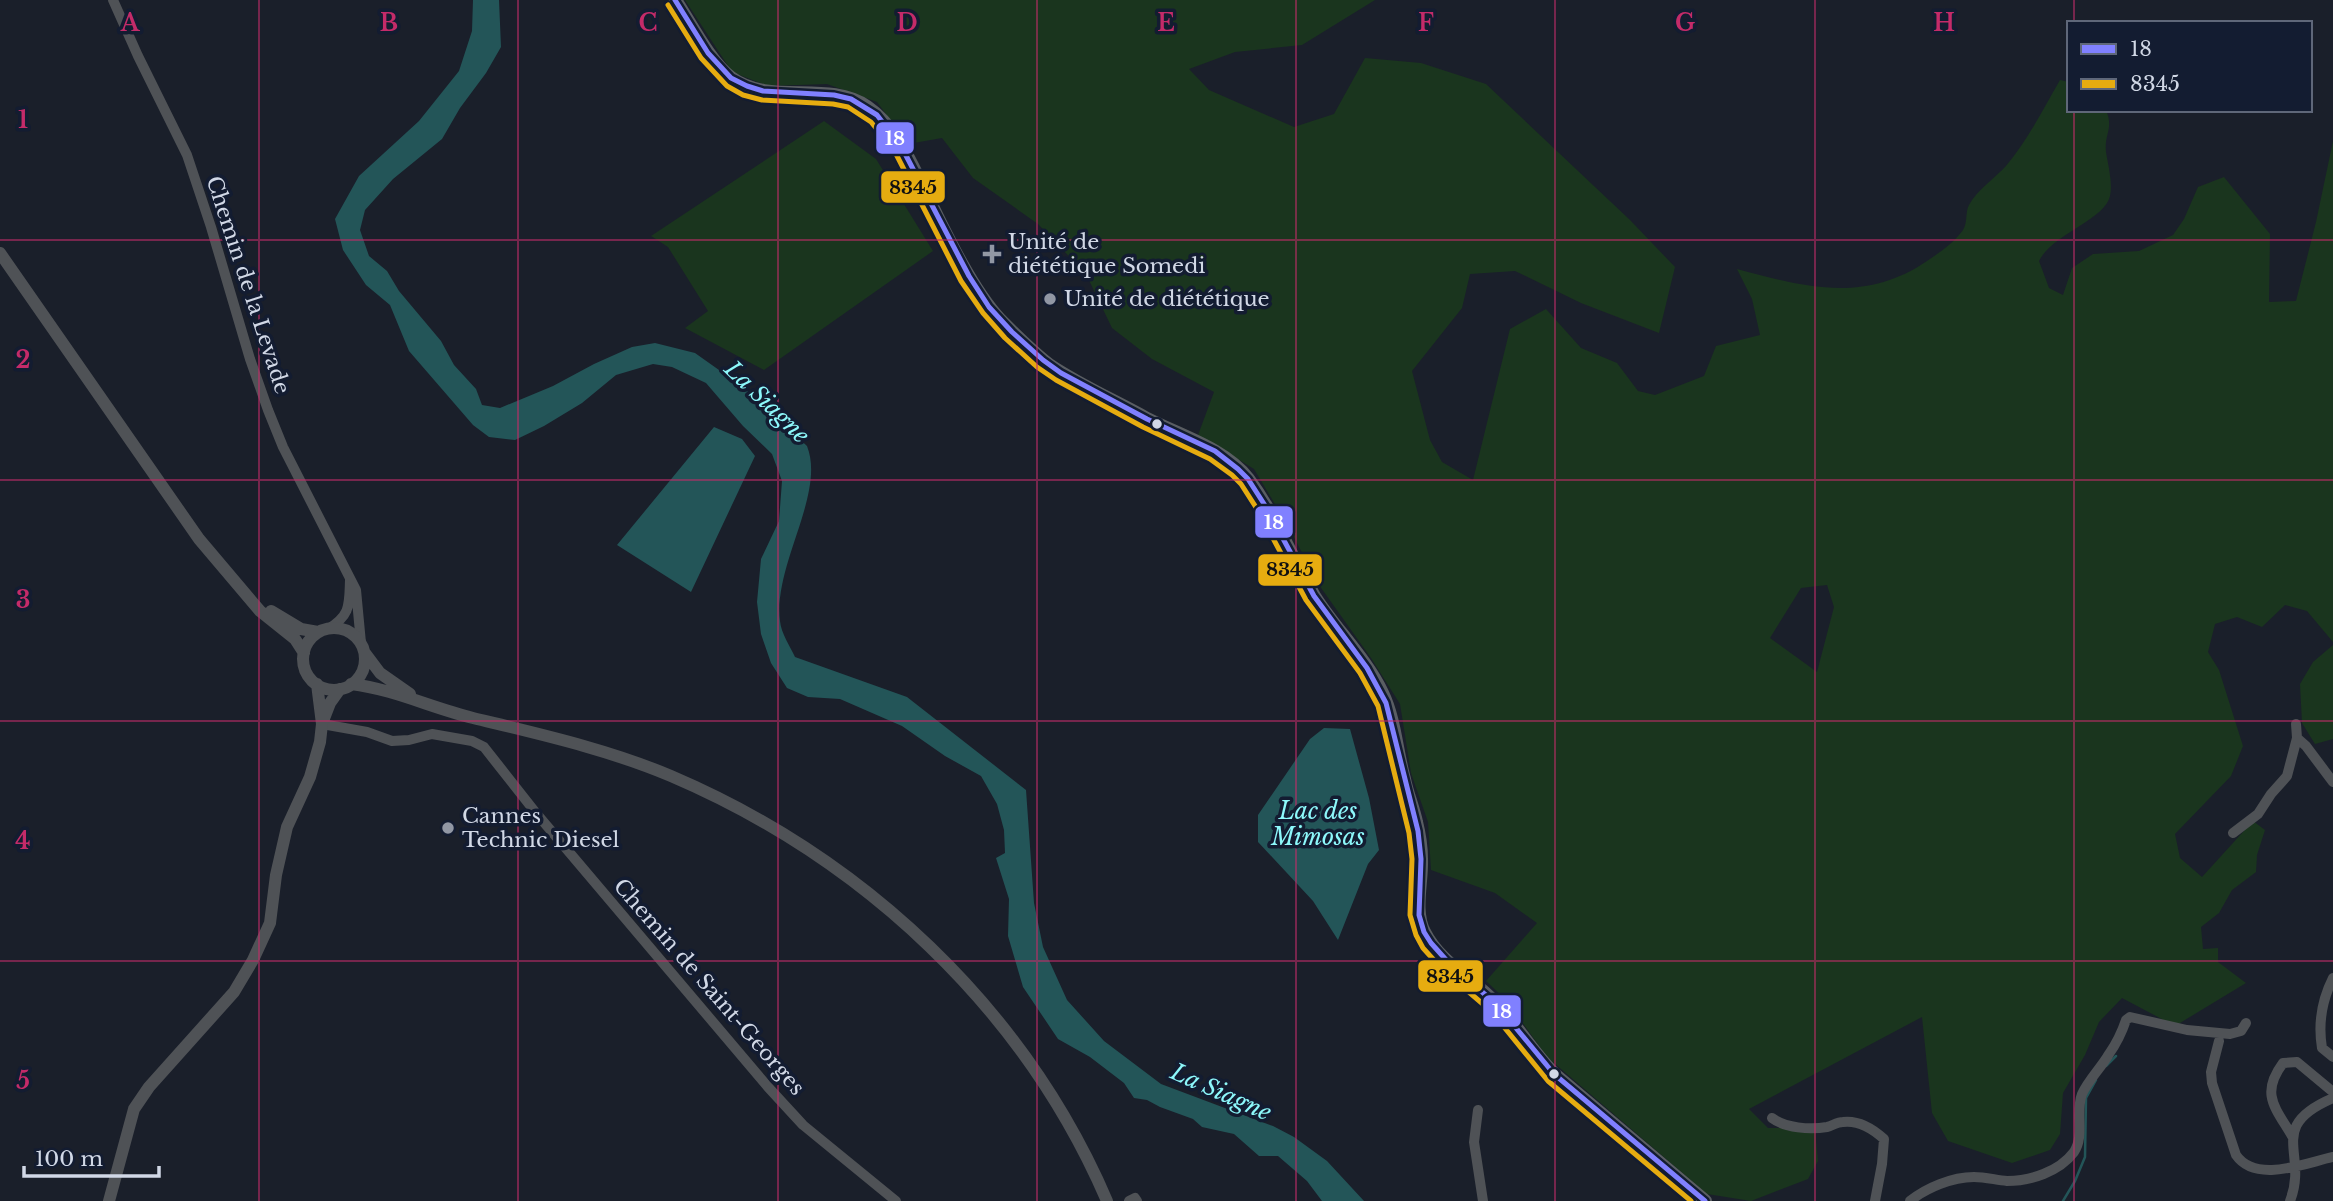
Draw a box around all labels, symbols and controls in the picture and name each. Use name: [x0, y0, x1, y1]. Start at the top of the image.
text: A: [120, 9, 141, 37]
text: B: [380, 9, 398, 37]
text: C: [639, 9, 657, 37]
text: D: [896, 9, 918, 37]
text: E: [1157, 9, 1175, 37]
text: F: [1418, 9, 1434, 37]
text: G: [1675, 9, 1695, 37]
text: H: [1933, 9, 1955, 37]
legend: [2067, 21, 2312, 112]
text: 18: [2130, 36, 2152, 62]
text: 8345: [2130, 71, 2180, 97]
text: 1: [18, 106, 28, 134]
line badge: 18: [875, 121, 915, 155]
text: 18: [885, 127, 905, 150]
line badge: 8345: [880, 170, 946, 204]
street label: Chemin de la Levade: [200, 173, 296, 397]
text: 8345: [889, 176, 937, 199]
place label: Unité de diététique Somedi: [1008, 229, 1205, 279]
marker: Unité de diététique Somedi: [982, 244, 1002, 264]
place label: Unité de diététique: [1064, 286, 1270, 312]
marker: Unité de diététique: [1042, 291, 1058, 307]
text: 2: [16, 346, 30, 374]
water label: La Siagne: [718, 354, 815, 449]
unlabelled marker: [1150, 417, 1164, 431]
line badge: 18: [1254, 505, 1294, 539]
text: 18: [1264, 511, 1284, 534]
line badge: 8345: [1257, 553, 1323, 587]
text: 8345: [1266, 558, 1314, 581]
text: 3: [16, 586, 30, 614]
water label: Lac des Mimosas: [1270, 797, 1365, 851]
place label: Cannes Technic Diesel: [462, 803, 620, 853]
marker: Cannes Technic Diesel: [440, 820, 456, 836]
text: 4: [15, 827, 31, 855]
street label: Chemin de Saint-Georges: [608, 873, 810, 1101]
line badge: 8345: [1417, 959, 1484, 993]
text: 8345: [1426, 965, 1474, 988]
line badge: 18: [1482, 994, 1522, 1028]
text: 18: [1492, 1000, 1512, 1023]
water label: La Siagne: [1166, 1057, 1276, 1127]
text: 5: [16, 1067, 30, 1095]
unlabelled marker: [1547, 1067, 1561, 1081]
scale bar: [24, 1134, 159, 1178]
text: 100 m: [35, 1146, 103, 1172]

